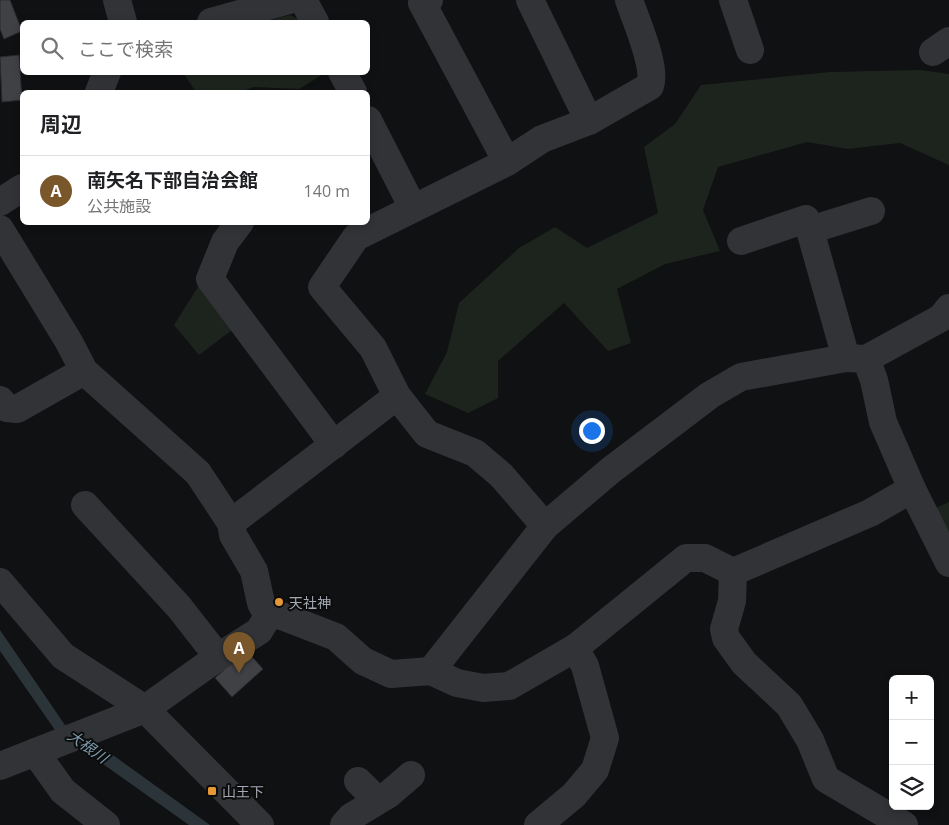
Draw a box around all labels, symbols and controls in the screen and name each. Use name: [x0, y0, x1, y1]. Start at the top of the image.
search box: [20, 20, 370, 75]
icon: search: [38, 34, 66, 62]
text: ここで検索: [78, 36, 173, 62]
text: 周辺: [40, 110, 82, 138]
text: 南矢名下部自治会館: [87, 167, 258, 193]
text: A: [50, 180, 62, 202]
text: 140 m: [304, 180, 350, 202]
text: 公共施設: [87, 195, 151, 217]
your location: [579, 418, 605, 444]
place label: 天社神: [289, 593, 331, 612]
marker: 天社神: [273, 596, 285, 608]
pin: A: [223, 632, 255, 673]
map controls: [889, 675, 934, 810]
button: +: [889, 675, 934, 720]
button: −: [889, 720, 934, 765]
water label: 大根川: [64, 725, 114, 768]
button: layers: [889, 765, 934, 810]
place label: 山王下: [222, 782, 264, 801]
marker: 山王下: [206, 785, 218, 797]

